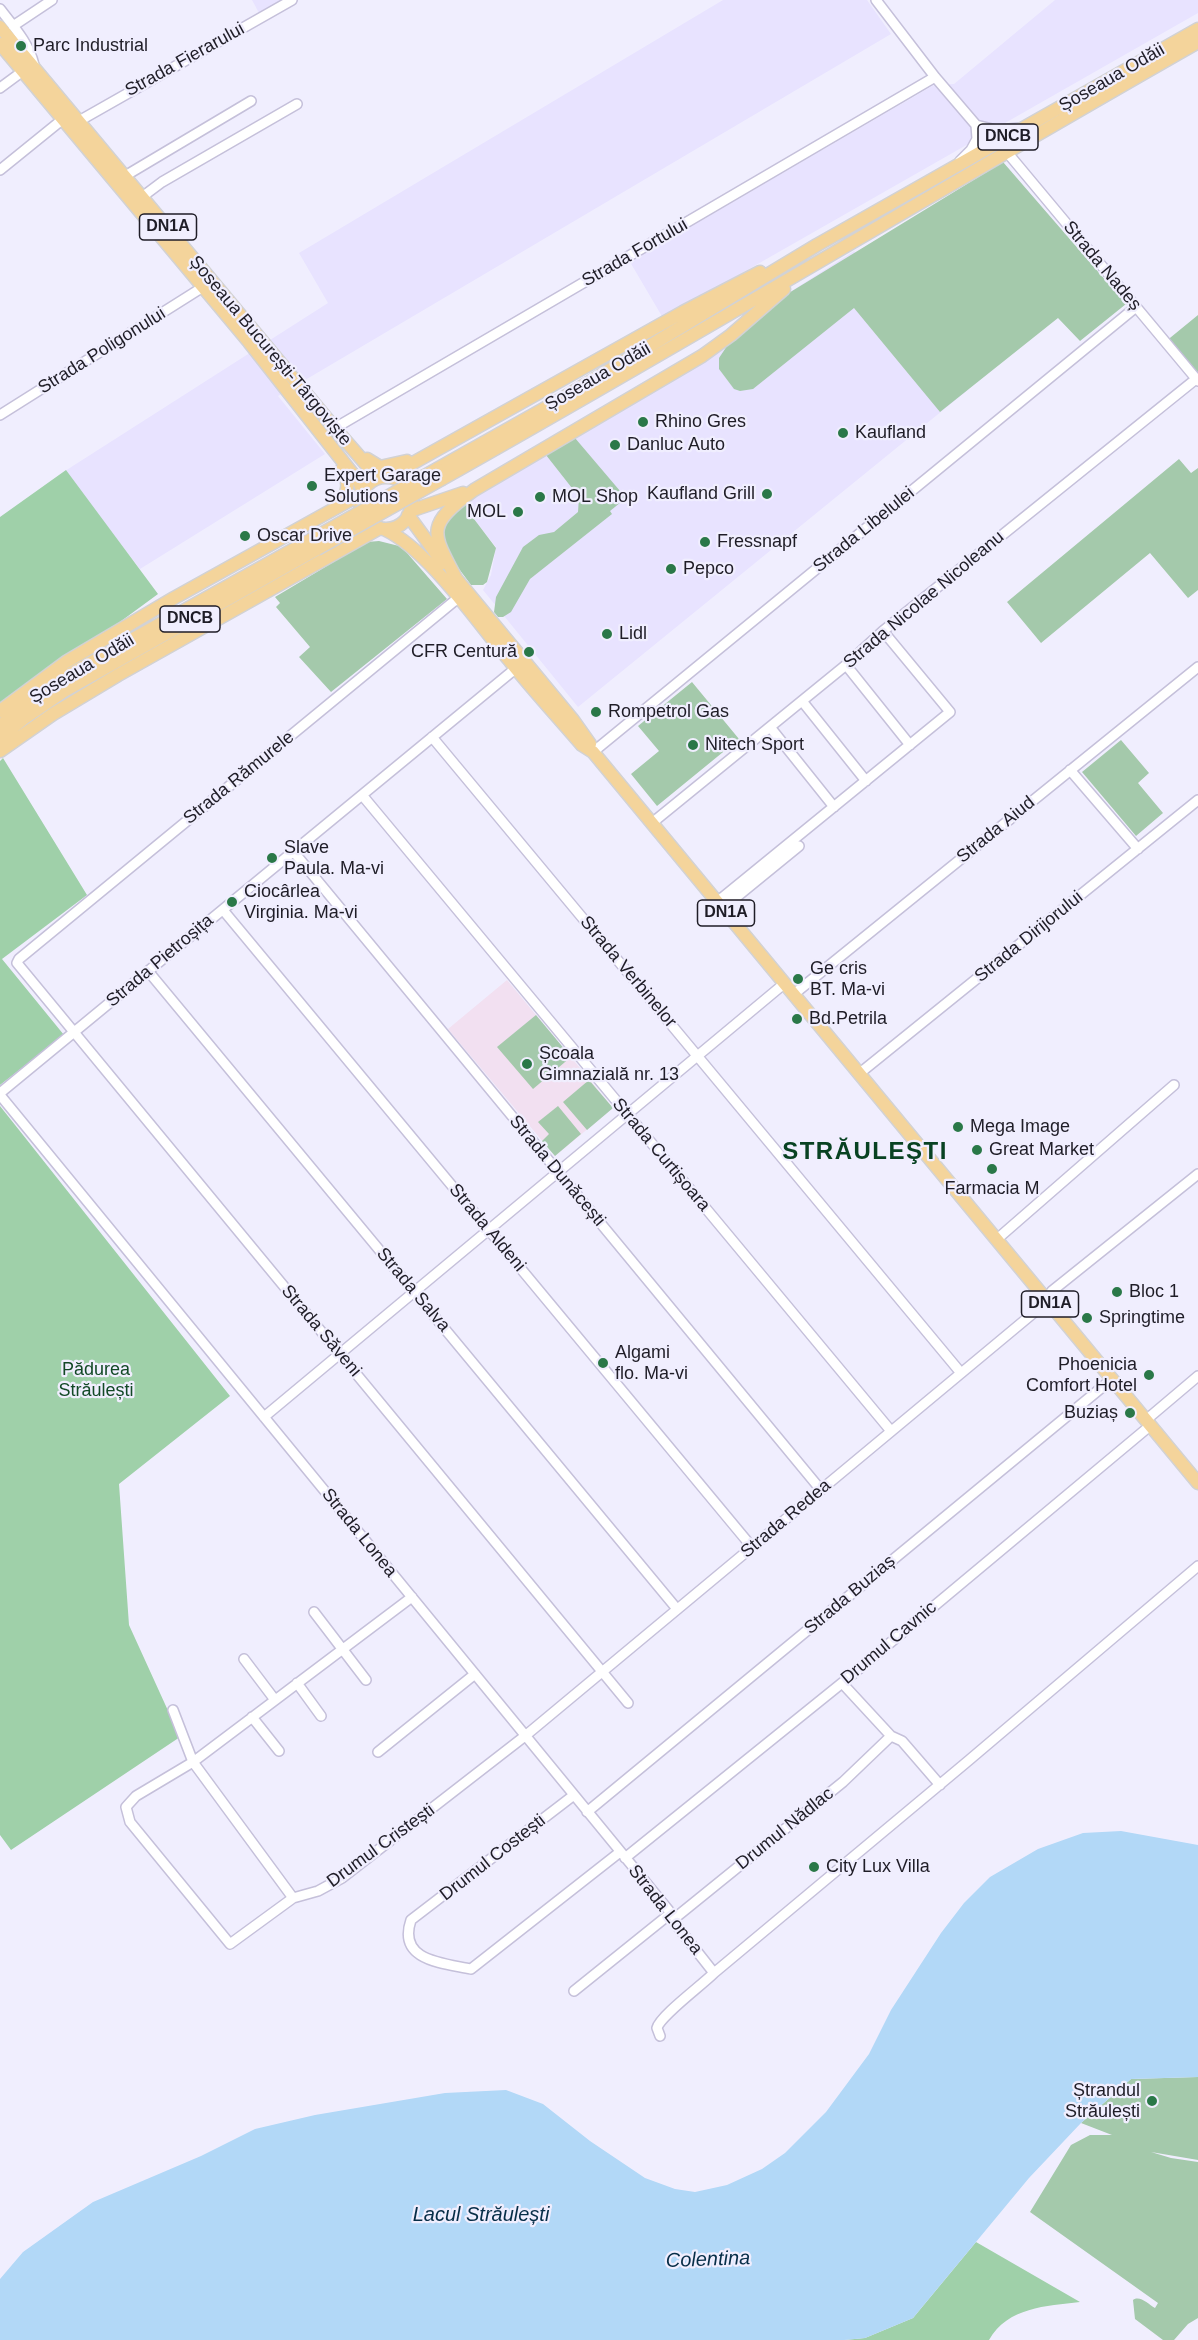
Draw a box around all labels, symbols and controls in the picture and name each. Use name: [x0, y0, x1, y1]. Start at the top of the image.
street label: Strada Fierarului: [122, 18, 248, 102]
place label: Parc Industrial: [33, 35, 148, 57]
marker: Parc Industrial: [14, 39, 28, 53]
street label: Șoseaua Odăii: [1055, 39, 1169, 117]
road number: DNCB: [978, 124, 1038, 150]
road number: DN1A: [140, 214, 196, 240]
street label: Strada Fortului: [578, 214, 692, 292]
street label: Strada Nadeș: [1058, 217, 1146, 315]
street label: Șoseaua București-Târgoviște: [184, 252, 356, 450]
street label: Strada Poligonului: [34, 303, 170, 399]
street label: Șoseaua Odăii: [541, 338, 655, 416]
place label: Rhino Gres: [655, 411, 746, 433]
marker: Rhino Gres: [636, 415, 650, 429]
place label: Kaufland: [855, 422, 926, 444]
marker: Kaufland: [836, 426, 850, 440]
place label: Danluc Auto: [627, 434, 725, 456]
marker: Danluc Auto: [608, 438, 622, 452]
place label: Expert Garage Solutions: [324, 465, 441, 508]
marker: Expert Garage Solutions: [305, 479, 319, 493]
place label: Kaufland Grill: [647, 483, 755, 505]
street label: Strada Libelulei: [809, 483, 919, 577]
place label: MOL Shop: [552, 486, 638, 508]
marker: Kaufland Grill: [760, 487, 774, 501]
marker: MOL Shop: [533, 490, 547, 504]
place label: MOL: [467, 501, 506, 523]
marker: MOL: [511, 505, 525, 519]
place label: Oscar Drive: [257, 525, 352, 547]
street label: Strada Nicolae Nicoleanu: [839, 526, 1009, 674]
marker: Oscar Drive: [238, 529, 252, 543]
place label: Fressnapf: [717, 531, 797, 553]
marker: Fressnapf: [698, 535, 712, 549]
place label: Pepco: [683, 558, 734, 580]
marker: Pepco: [664, 562, 678, 576]
road number: DNCB: [160, 606, 220, 632]
place label: Lidl: [619, 623, 647, 645]
marker: Lidl: [600, 627, 614, 641]
street label: Șoseaua Odăii: [26, 629, 138, 709]
place label: CFR Centură: [411, 641, 517, 663]
marker: CFR Centură: [522, 645, 536, 659]
place label: Rompetrol Gas: [608, 701, 729, 723]
marker: Rompetrol Gas: [589, 705, 603, 719]
street label: Strada Rămurele: [179, 727, 299, 829]
place label: Nitech Sport: [705, 734, 804, 756]
marker: Nitech Sport: [686, 738, 700, 752]
street label: Strada Aiud: [953, 792, 1039, 868]
place label: Slave Paula. Ma-vi: [284, 837, 384, 880]
marker: Slave Paula. Ma-vi: [265, 851, 279, 865]
place label: Ciocârlea Virginia. Ma-vi: [244, 881, 358, 924]
street label: Strada Dirijorului: [971, 887, 1087, 987]
marker: Ciocârlea Virginia. Ma-vi: [225, 895, 239, 909]
road number: DN1A: [698, 900, 754, 926]
street label: Strada Pietroșița: [102, 910, 218, 1012]
street label: Strada Verbinelor: [575, 912, 681, 1032]
place label: Ge cris BT. Ma-vi: [810, 958, 885, 1000]
marker: Ge cris BT. Ma-vi: [791, 972, 805, 986]
place label: Bd.Petrila: [809, 1008, 887, 1030]
marker: Bd.Petrila: [790, 1012, 804, 1026]
place label: Școala Gimnazială nr. 13: [539, 1043, 679, 1086]
marker: Școala Gimnazială nr. 13: [520, 1057, 534, 1071]
street label: Strada Curtișoara: [607, 1094, 715, 1216]
street label: Strada Dunăcești: [504, 1111, 610, 1231]
place label: Mega Image: [970, 1116, 1070, 1138]
marker: Mega Image: [951, 1120, 965, 1134]
district label: STRĂULEŞTI: [782, 1138, 948, 1166]
place label: Great Market: [989, 1139, 1094, 1161]
marker: Great Market: [970, 1143, 984, 1157]
marker: Farmacia M: [985, 1162, 999, 1176]
place label: Farmacia M: [944, 1178, 1040, 1200]
street label: Strada Aldeni: [444, 1180, 530, 1276]
street label: Strada Salva: [372, 1244, 454, 1336]
street label: Strada Săveni: [276, 1281, 366, 1381]
place label: Bloc 1: [1129, 1281, 1179, 1303]
marker: Bloc 1: [1110, 1285, 1124, 1299]
road number: DN1A: [1022, 1291, 1078, 1317]
place label: Springtime: [1099, 1307, 1185, 1329]
marker: Springtime: [1080, 1311, 1094, 1325]
place label: Algami flo. Ma-vi: [615, 1342, 688, 1384]
place label: Phoenicia Comfort Hotel: [1026, 1354, 1137, 1396]
marker: Algami flo. Ma-vi: [596, 1356, 610, 1370]
park label: Pădurea Străulești: [58, 1359, 134, 1402]
marker: Phoenicia Comfort Hotel: [1142, 1368, 1156, 1382]
place label: Buziaș: [1064, 1402, 1118, 1424]
marker: Buziaș: [1123, 1406, 1137, 1420]
street label: Strada Redea: [737, 1475, 835, 1563]
street label: Strada Lonea: [317, 1484, 401, 1582]
street label: Strada Buziaș: [800, 1551, 900, 1639]
street label: Drumul Cavnic: [837, 1597, 941, 1689]
street label: Drumul Nădlac: [732, 1783, 838, 1875]
street label: Drumul Cristești: [323, 1800, 439, 1892]
street label: Drumul Costești: [436, 1810, 550, 1906]
place label: City Lux Villa: [826, 1856, 930, 1878]
marker: City Lux Villa: [807, 1860, 821, 1874]
street label: Strada Lonea: [623, 1861, 707, 1959]
place label: Ștrandul Străulești: [1065, 2080, 1140, 2122]
marker: Ștrandul Străulești: [1145, 2094, 1159, 2108]
water label: Lacul Străulești: [413, 2203, 549, 2227]
water label: Colentina: [665, 2247, 751, 2273]

